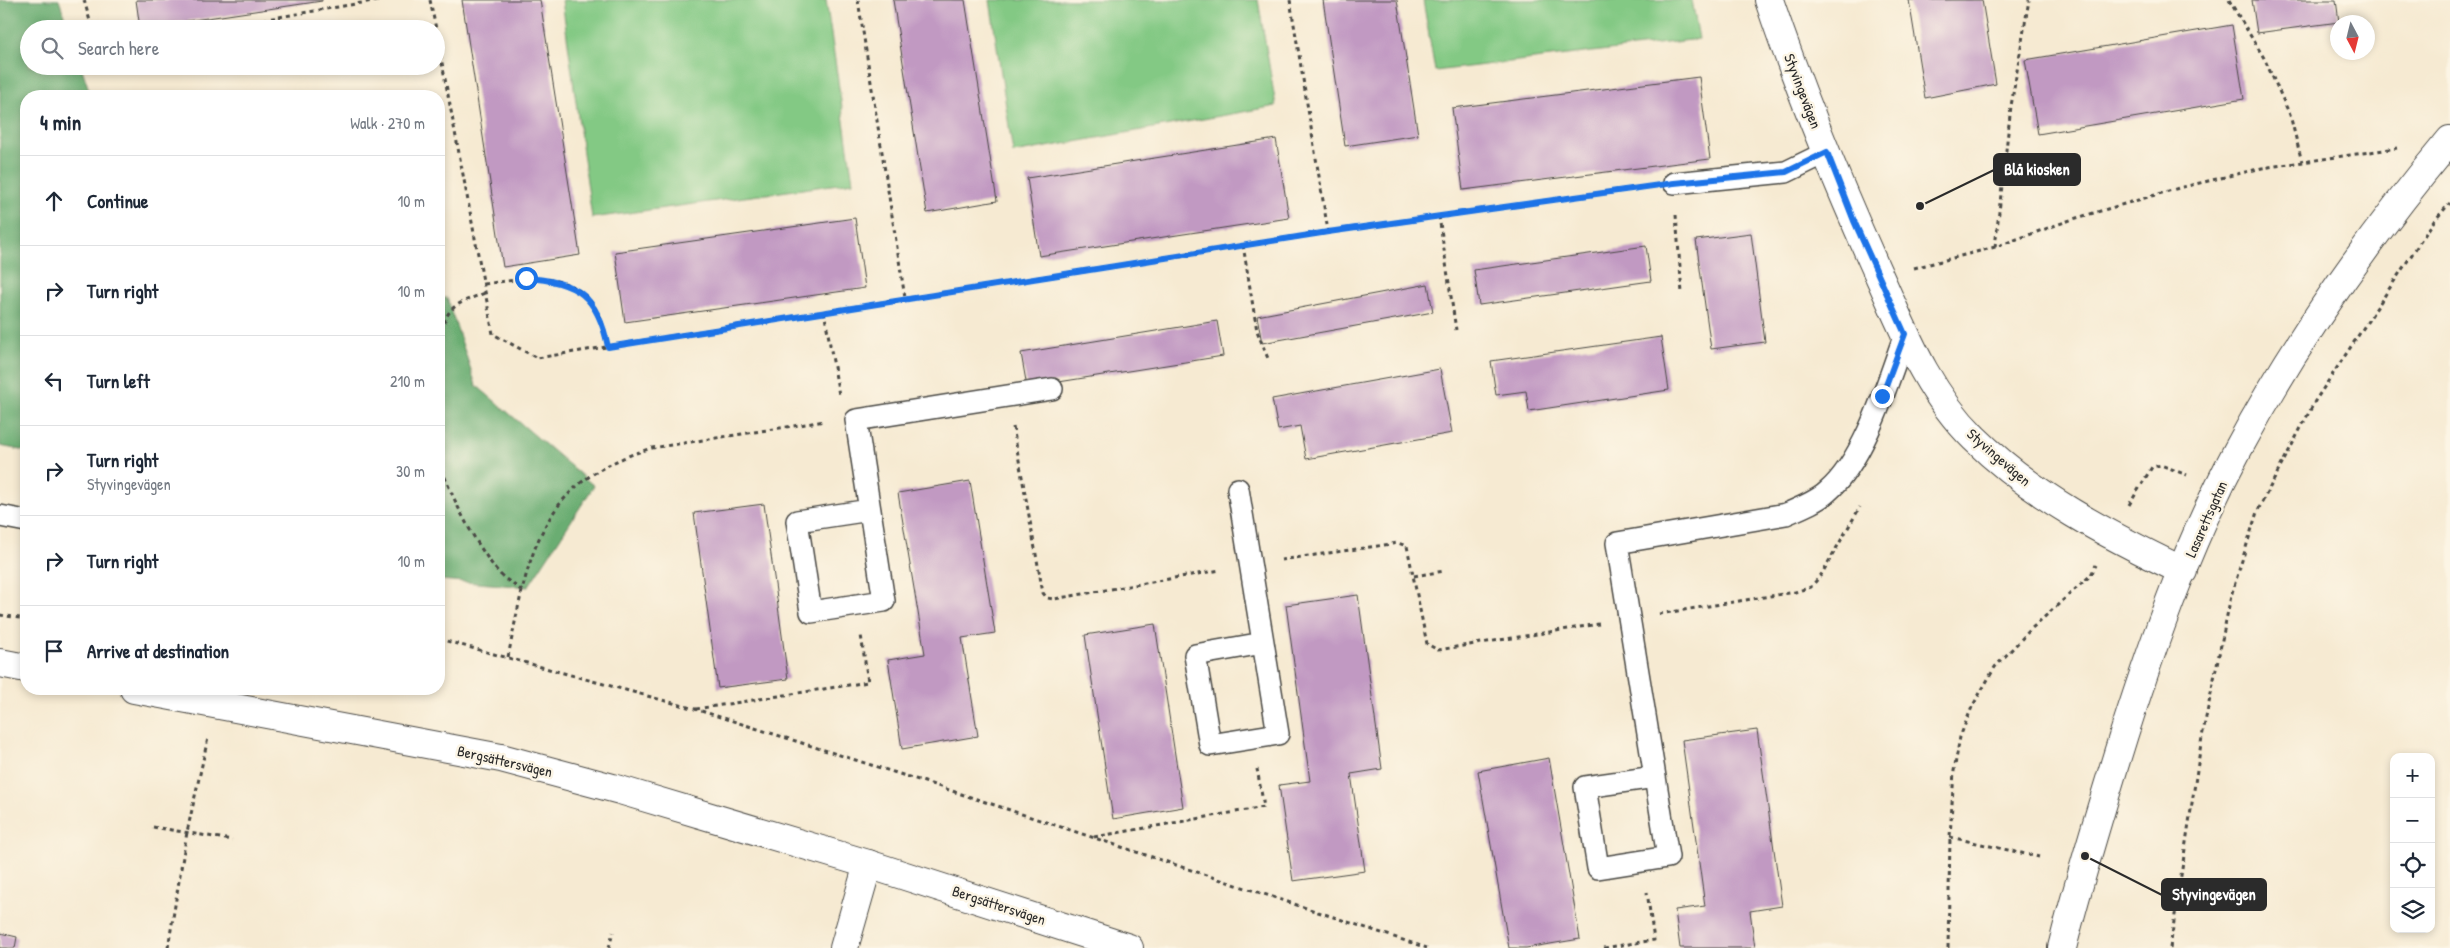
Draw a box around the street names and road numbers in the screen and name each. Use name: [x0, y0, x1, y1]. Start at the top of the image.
street label: Styvingevägen: [1779, 51, 1827, 132]
street label: Styvingevägen: [1962, 423, 2036, 491]
street label: Lasarettsgatan: [2180, 477, 2232, 560]
street label: Bergsättersvägen: [455, 740, 555, 782]
street label: Bergsättersvägen: [950, 880, 1048, 930]

